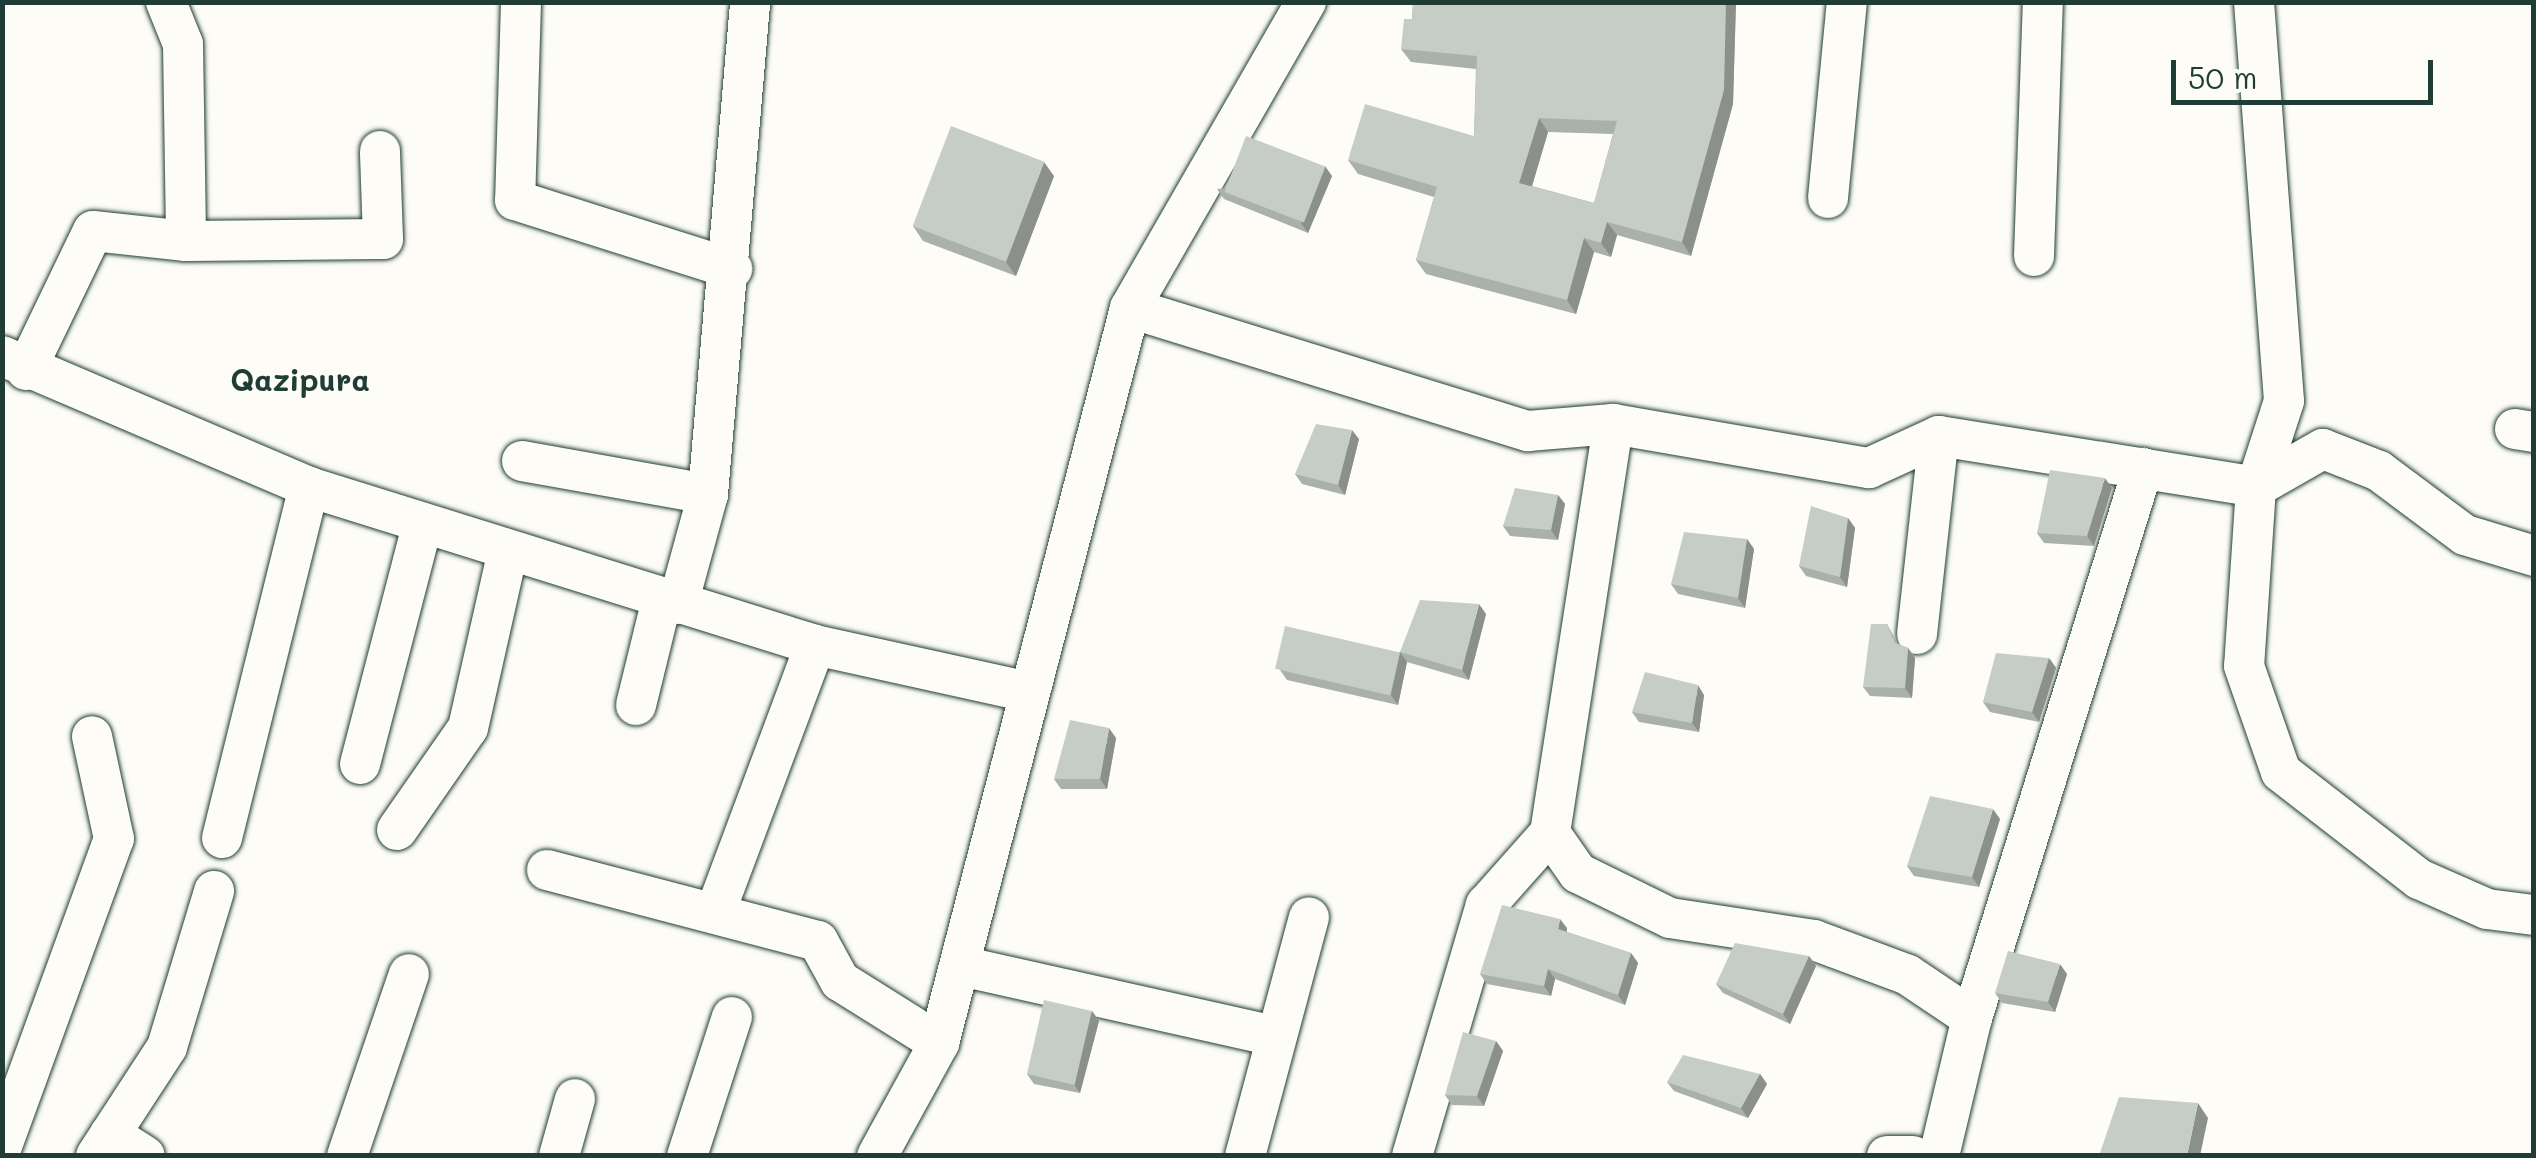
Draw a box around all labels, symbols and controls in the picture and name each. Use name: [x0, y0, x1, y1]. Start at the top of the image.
scale bar: [2176, 40, 2438, 102]
text: 50 m: [2188, 57, 2258, 97]
district label: Qazipura: [230, 361, 370, 397]

